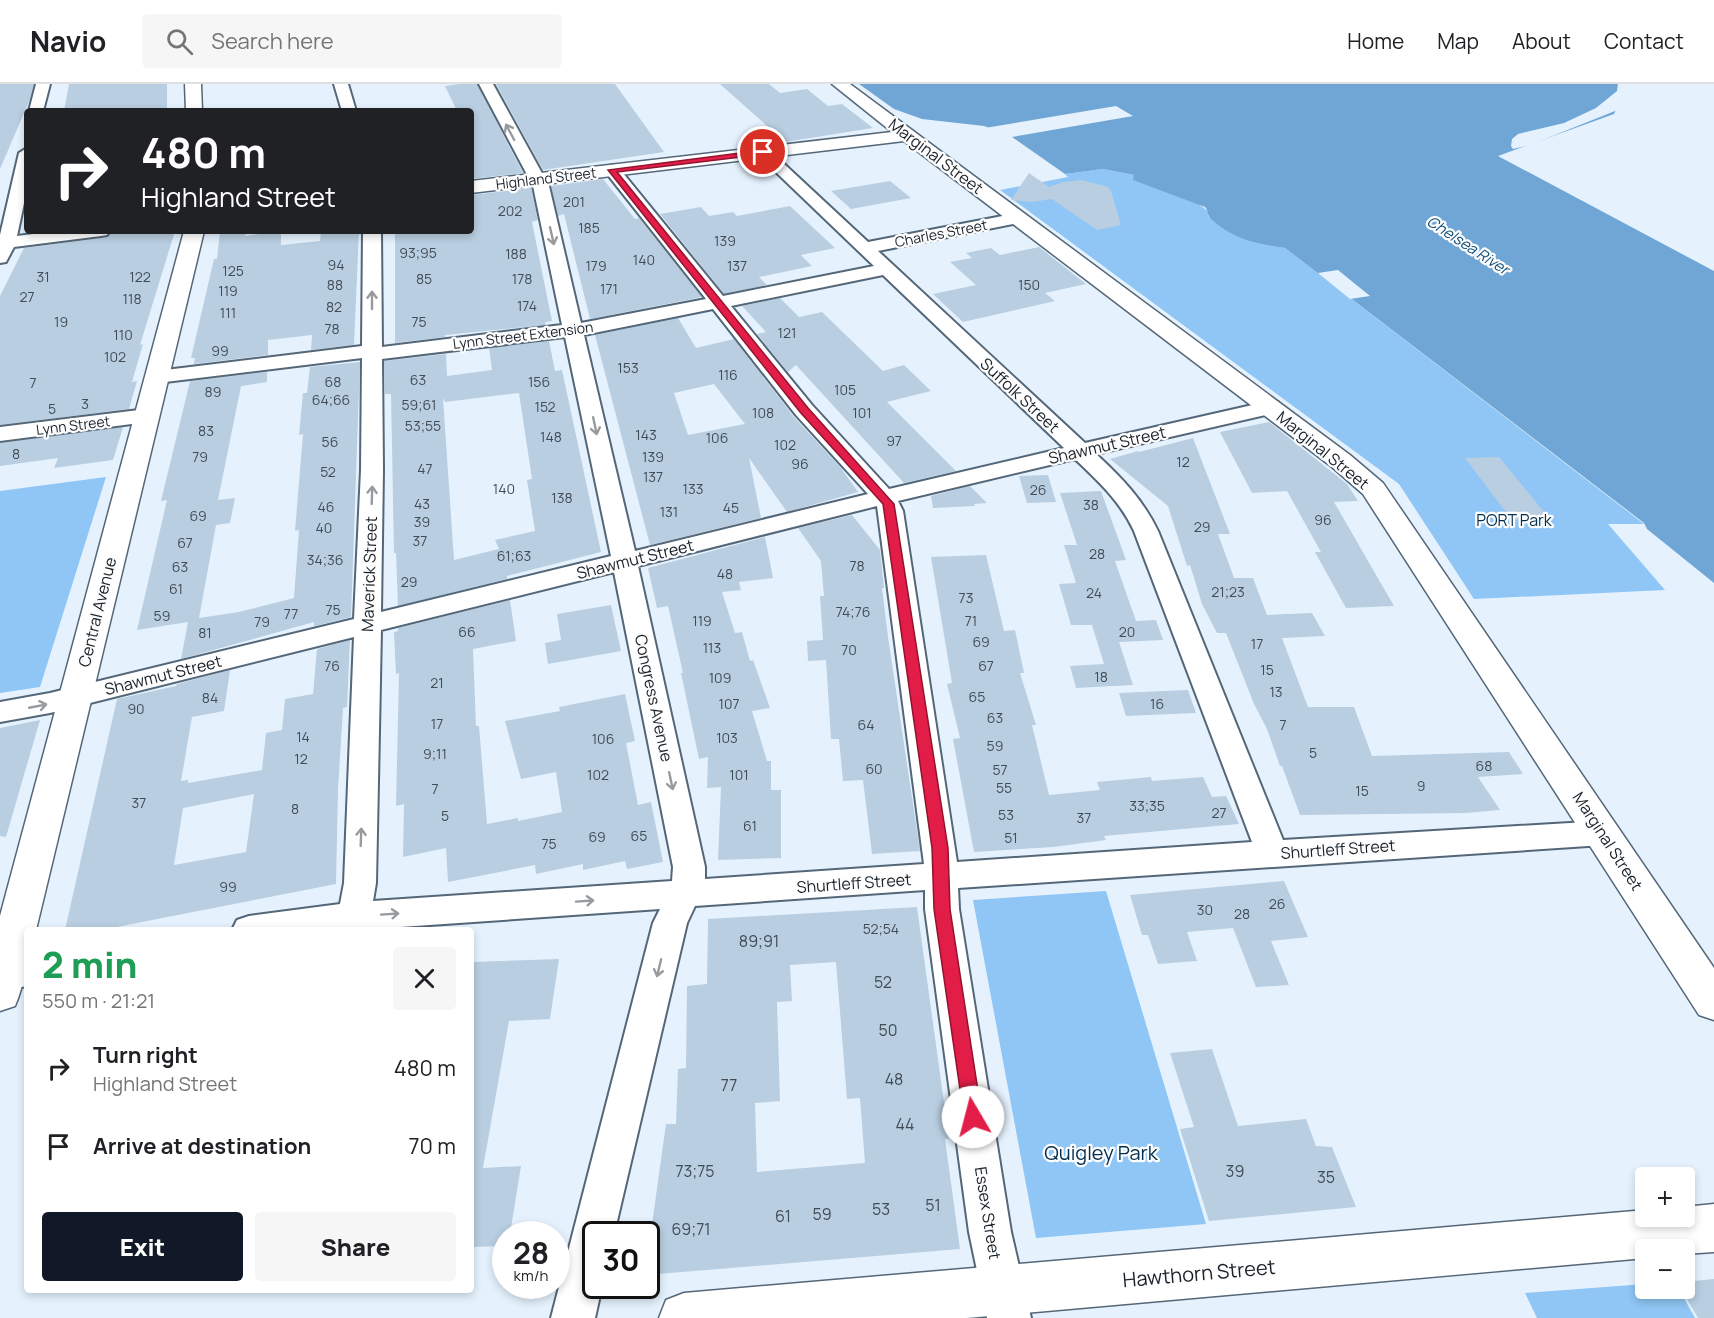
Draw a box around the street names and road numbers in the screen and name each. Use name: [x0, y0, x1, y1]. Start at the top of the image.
street label: Marginal Street: [884, 113, 988, 199]
street label: Highland Street: [495, 162, 598, 194]
street label: Charles Street: [893, 215, 989, 251]
street label: Lynn Street Extension: [452, 317, 594, 353]
street label: Suffolk Street: [976, 353, 1064, 437]
street label: Marginal Street: [1272, 406, 1374, 494]
street label: Lynn Street: [35, 411, 111, 439]
street label: Shawmut Street: [1046, 421, 1168, 469]
street label: Maverick Street: [356, 516, 382, 632]
street label: Shawmut Street: [574, 534, 696, 584]
street label: Central Avenue: [73, 555, 121, 669]
street label: Congress Avenue: [630, 632, 678, 764]
street label: Shawmut Street: [102, 650, 224, 700]
street label: Marginal Street: [1568, 787, 1648, 895]
street label: Shurtleff Street: [1280, 834, 1396, 864]
street label: Shurtleff Street: [796, 868, 912, 898]
street label: Essex Street: [970, 1165, 1006, 1261]
street label: Hawthorn Street: [1121, 1253, 1277, 1293]

